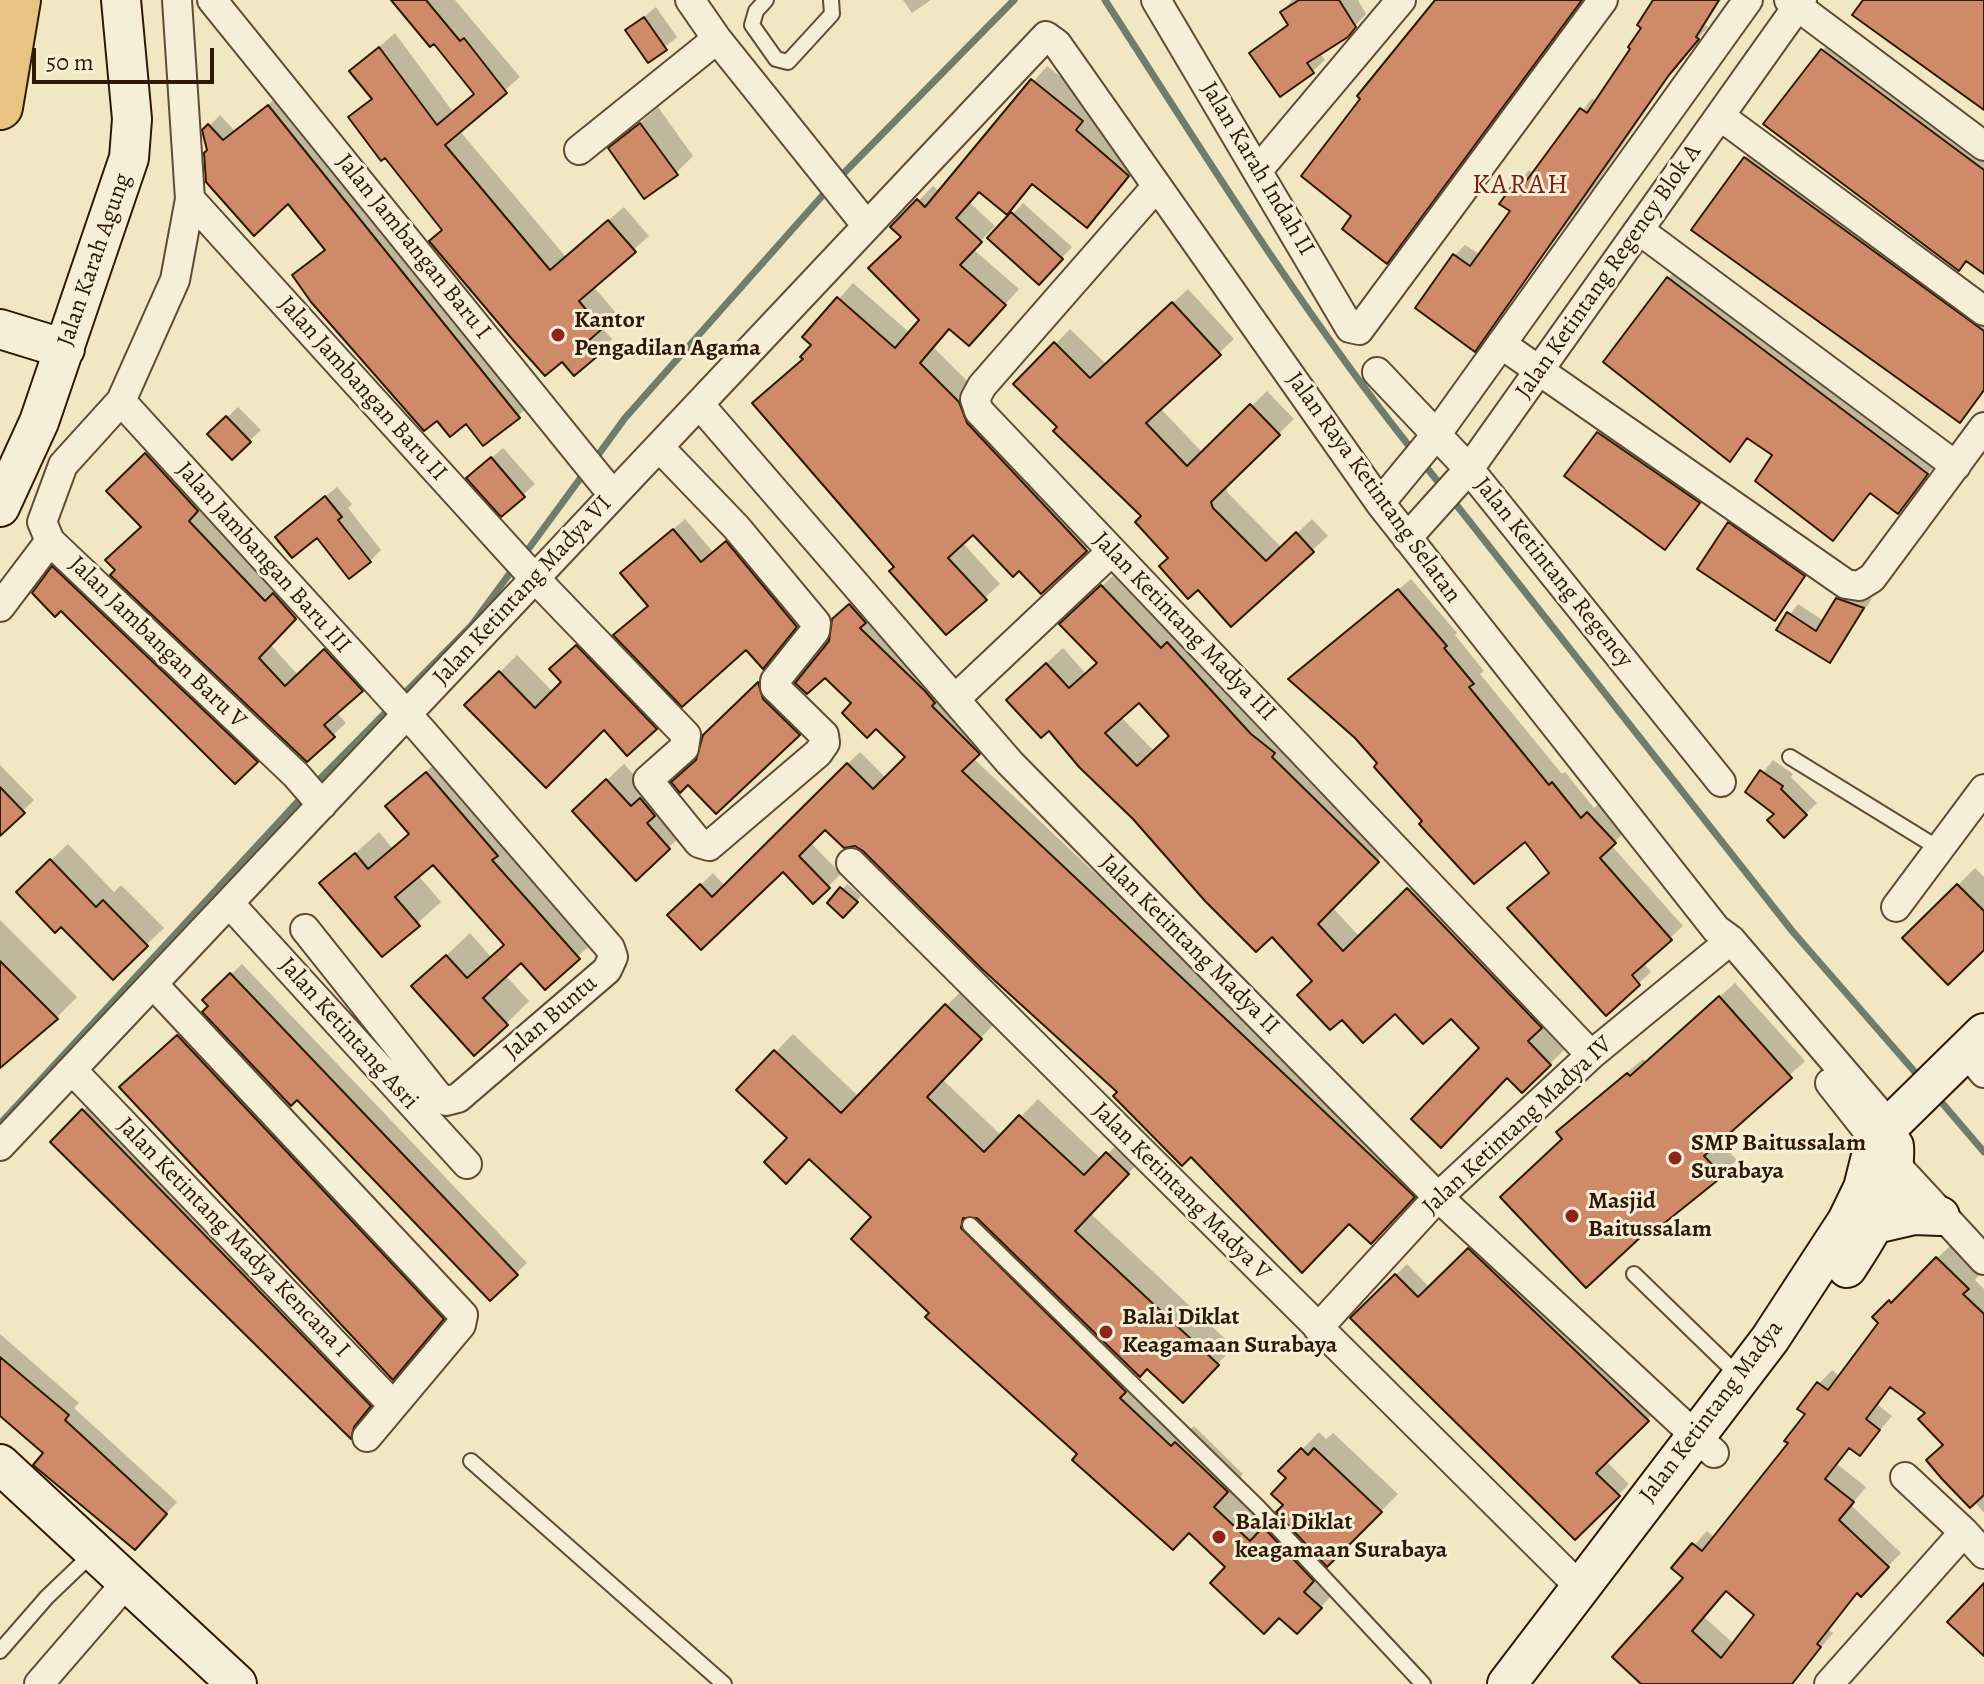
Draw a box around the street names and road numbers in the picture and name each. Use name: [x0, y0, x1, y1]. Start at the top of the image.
street label: Jalan Karah Indah II: [1194, 77, 1320, 261]
street label: Jalan Ketintang Regency Blok A: [1510, 139, 1708, 405]
street label: Jalan Jambangan Baru I: [329, 149, 497, 345]
street label: Jalan Karah Agung: [52, 170, 138, 350]
street label: Jalan Jambangan Baru II: [271, 291, 453, 487]
street label: Jalan Raya Ketintang Selatan: [1279, 367, 1467, 609]
street label: Jalan Jambangan Baru III: [170, 456, 356, 660]
street label: Jalan Ketintang Regency: [1467, 472, 1639, 674]
street label: Jalan Ketintang Madya VI: [428, 490, 618, 692]
street label: Jalan Ketintang Madya III: [1086, 526, 1282, 728]
street label: Jalan Jambangan Baru V: [62, 551, 252, 735]
street label: Jalan Ketintang Madya II: [1093, 849, 1285, 1041]
street label: Jalan Ketintang Asri: [272, 952, 424, 1116]
street label: Jalan Buntu: [498, 970, 604, 1066]
street label: Jalan Ketintang Madya IV: [1417, 1031, 1619, 1221]
street label: Jalan Ketintang Madya V: [1086, 1097, 1276, 1287]
street label: Jalan Ketintang Madya Kencana I: [111, 1112, 355, 1364]
street label: Jalan Ketintang Madya: [1634, 1315, 1790, 1509]

